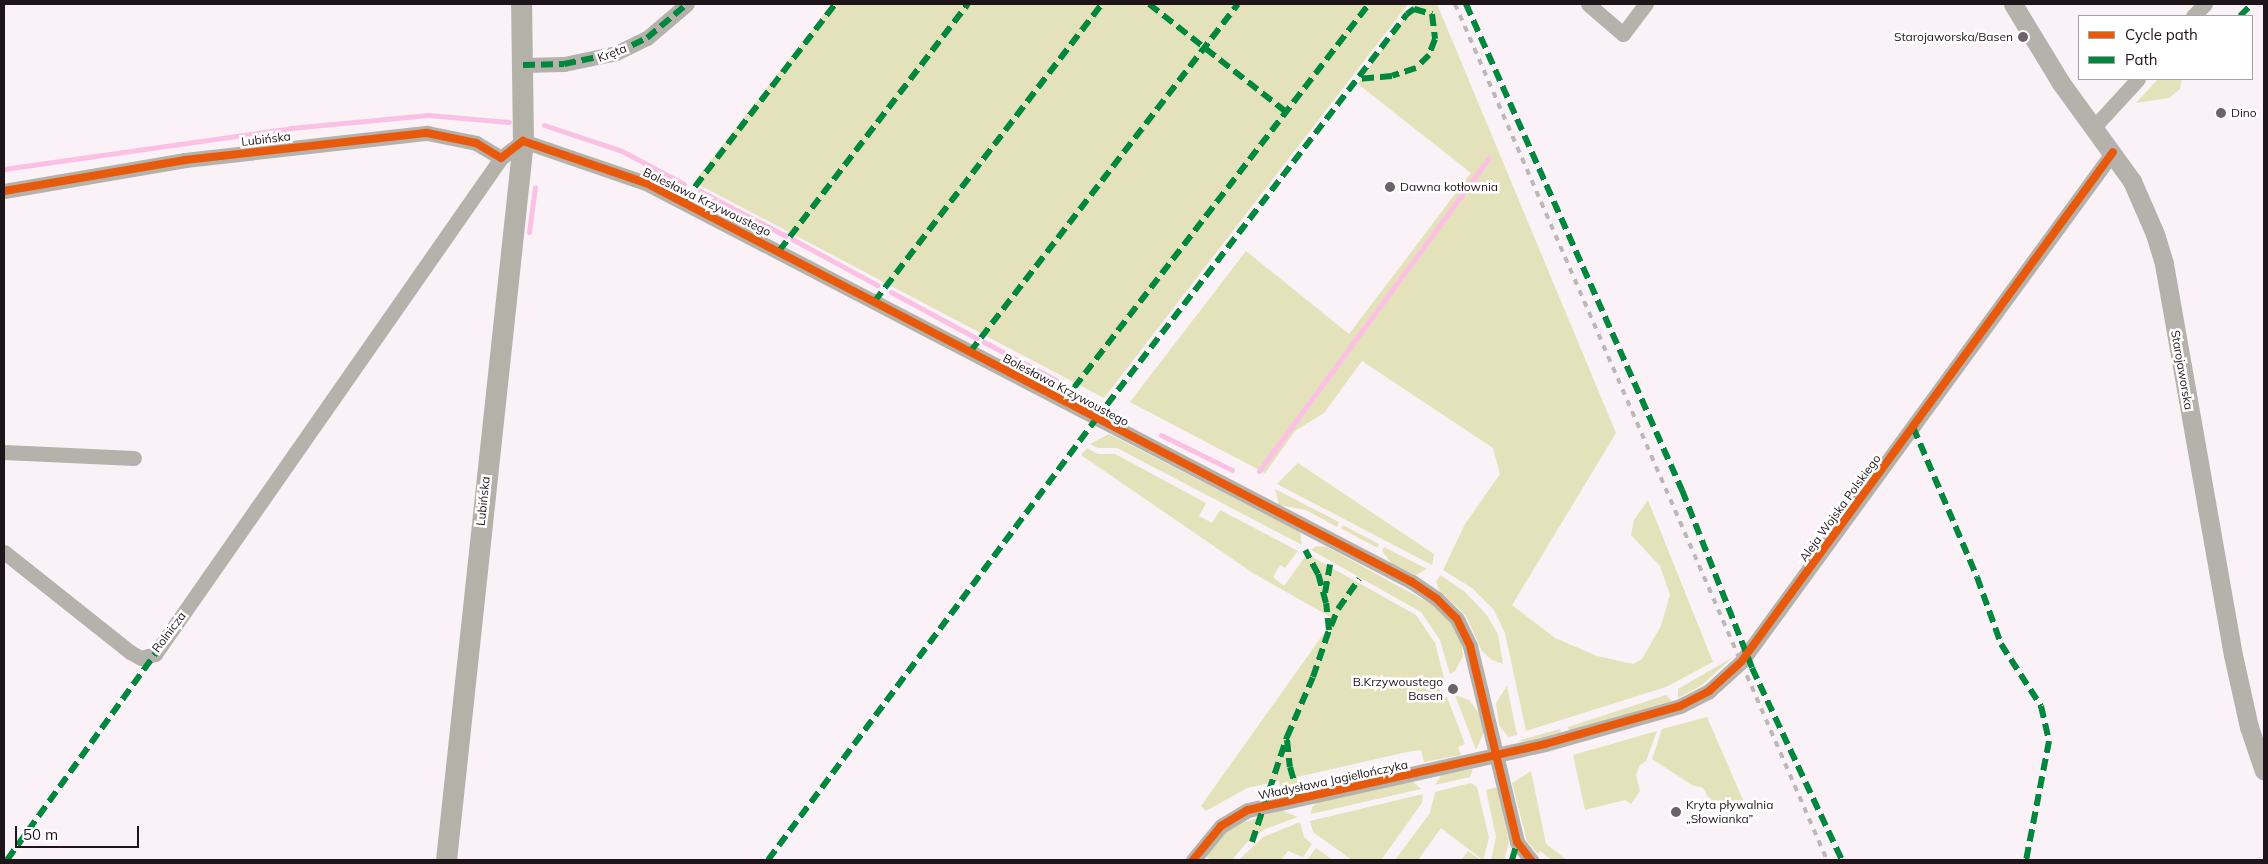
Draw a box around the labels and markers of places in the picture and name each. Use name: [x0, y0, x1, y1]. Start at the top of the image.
place label: Starojaworska/Basen: [1894, 30, 2013, 44]
marker: Starojaworska/Basen: [2017, 31, 2029, 43]
place label: Dino: [2231, 106, 2257, 120]
marker: Dino: [2215, 107, 2227, 119]
place label: Dawna kotłownia: [1400, 180, 1498, 194]
marker: Dawna kotłownia: [1384, 181, 1396, 193]
place label: B.Krzywoustego Basen: [1353, 675, 1443, 703]
marker: B.Krzywoustego Basen: [1447, 683, 1459, 695]
place label: Kryta pływalnia „Słowianka”: [1686, 798, 1773, 826]
marker: Kryta pływalnia „Słowianka”: [1670, 806, 1682, 818]

